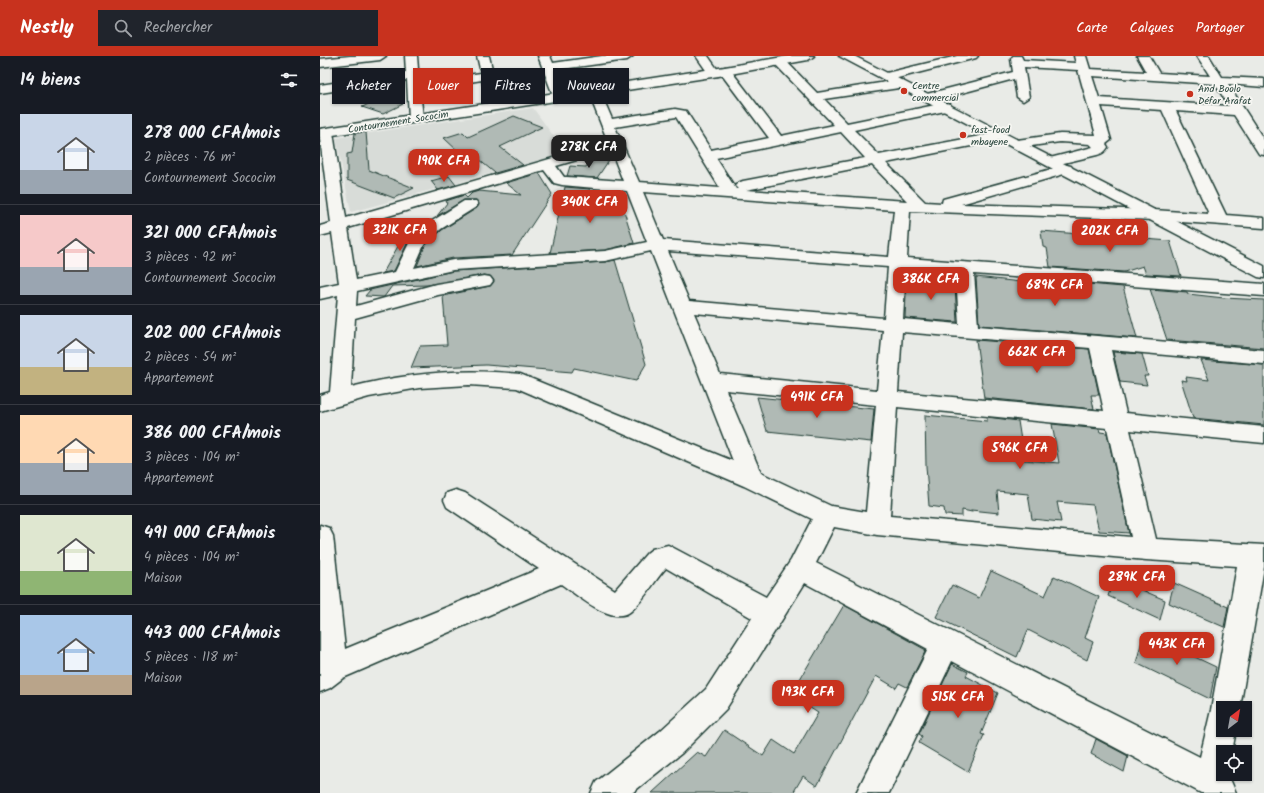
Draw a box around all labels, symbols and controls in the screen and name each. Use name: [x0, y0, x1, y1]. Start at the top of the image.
search box: [98, 10, 378, 46]
text: Nestly: [20, 13, 74, 43]
text: Rechercher: [144, 16, 212, 40]
icon: search: [112, 17, 134, 39]
text: Carte: [1076, 17, 1108, 39]
text: Calques: [1130, 17, 1174, 39]
text: Partager: [1196, 17, 1244, 39]
text: 14 biens: [20, 67, 81, 94]
chip: Acheter: [332, 68, 405, 104]
chip: Louer: [413, 68, 473, 104]
chip: Filtres: [481, 68, 545, 104]
chip: Nouveau: [553, 68, 629, 104]
icon: filters: [278, 69, 300, 91]
place label: Centre commercial: [912, 78, 959, 106]
place label: And Boolo Défar Arafat: [1198, 81, 1251, 109]
marker: Centre commercial: [899, 86, 909, 96]
marker: And Boolo Défar Arafat: [1185, 89, 1195, 99]
street label: Contournement Sococim: [347, 106, 450, 138]
text: 278 000 CFA/mois: [144, 120, 280, 147]
place label: fast-food mbayene: [971, 122, 1011, 150]
icon: home: [52, 130, 100, 178]
marker: fast-food mbayene: [958, 130, 968, 140]
pin: 278K CFA: [548, 135, 630, 169]
text: 278K CFA: [560, 137, 618, 158]
text: 2 pièces · 76 m²: [144, 147, 235, 168]
pin: 190K CFA: [403, 149, 485, 183]
text: 190K CFA: [417, 151, 471, 172]
text: Contournement Sococim: [144, 168, 276, 189]
pin: 340K CFA: [549, 190, 631, 224]
text: 340K CFA: [562, 192, 618, 213]
pin: 321K CFA: [359, 218, 441, 252]
pin: 202K CFA: [1069, 219, 1151, 253]
text: 321 000 CFA/mois: [144, 220, 277, 247]
text: 321K CFA: [373, 220, 427, 241]
text: 202K CFA: [1081, 221, 1139, 242]
icon: home: [52, 231, 100, 279]
text: 3 pièces · 92 m²: [144, 247, 236, 268]
pin: 386K CFA: [890, 267, 972, 301]
text: Contournement Sococim: [144, 268, 276, 289]
text: 386K CFA: [902, 269, 960, 290]
pin: 689K CFA: [1014, 273, 1096, 307]
text: 689K CFA: [1026, 275, 1084, 296]
text: 202 000 CFA/mois: [144, 320, 281, 347]
icon: home: [52, 331, 100, 379]
pin: 662K CFA: [996, 340, 1078, 374]
text: 662K CFA: [1008, 342, 1066, 363]
text: 2 pièces · 54 m²: [144, 347, 236, 368]
text: Appartement: [144, 368, 214, 389]
pin: 491K CFA: [776, 385, 858, 419]
text: 491K CFA: [790, 387, 844, 408]
text: 386 000 CFA/mois: [144, 420, 281, 447]
icon: home: [52, 431, 100, 479]
pin: 596K CFA: [979, 436, 1061, 470]
text: 596K CFA: [992, 438, 1048, 459]
text: 3 pièces · 104 m²: [144, 447, 240, 468]
text: Appartement: [144, 468, 214, 489]
text: 491 000 CFA/mois: [144, 520, 276, 547]
icon: home: [52, 531, 100, 579]
text: 4 pièces · 104 m²: [144, 547, 239, 568]
pin: 289K CFA: [1096, 565, 1178, 599]
text: 289K CFA: [1108, 567, 1166, 588]
text: Maison: [144, 568, 182, 589]
text: 443 000 CFA/mois: [144, 620, 280, 647]
icon: home: [52, 631, 100, 679]
pin: 443K CFA: [1136, 632, 1218, 666]
text: 443K CFA: [1148, 634, 1206, 655]
text: 5 pièces · 118 m²: [144, 647, 237, 668]
text: Maison: [144, 668, 182, 689]
pin: 193K CFA: [767, 680, 849, 714]
text: 193K CFA: [781, 682, 835, 703]
pin: 515K CFA: [917, 685, 999, 719]
text: 515K CFA: [931, 687, 985, 708]
north arrow: [1216, 701, 1252, 737]
map controls: [1216, 701, 1252, 781]
button: locate: [1216, 745, 1252, 781]

